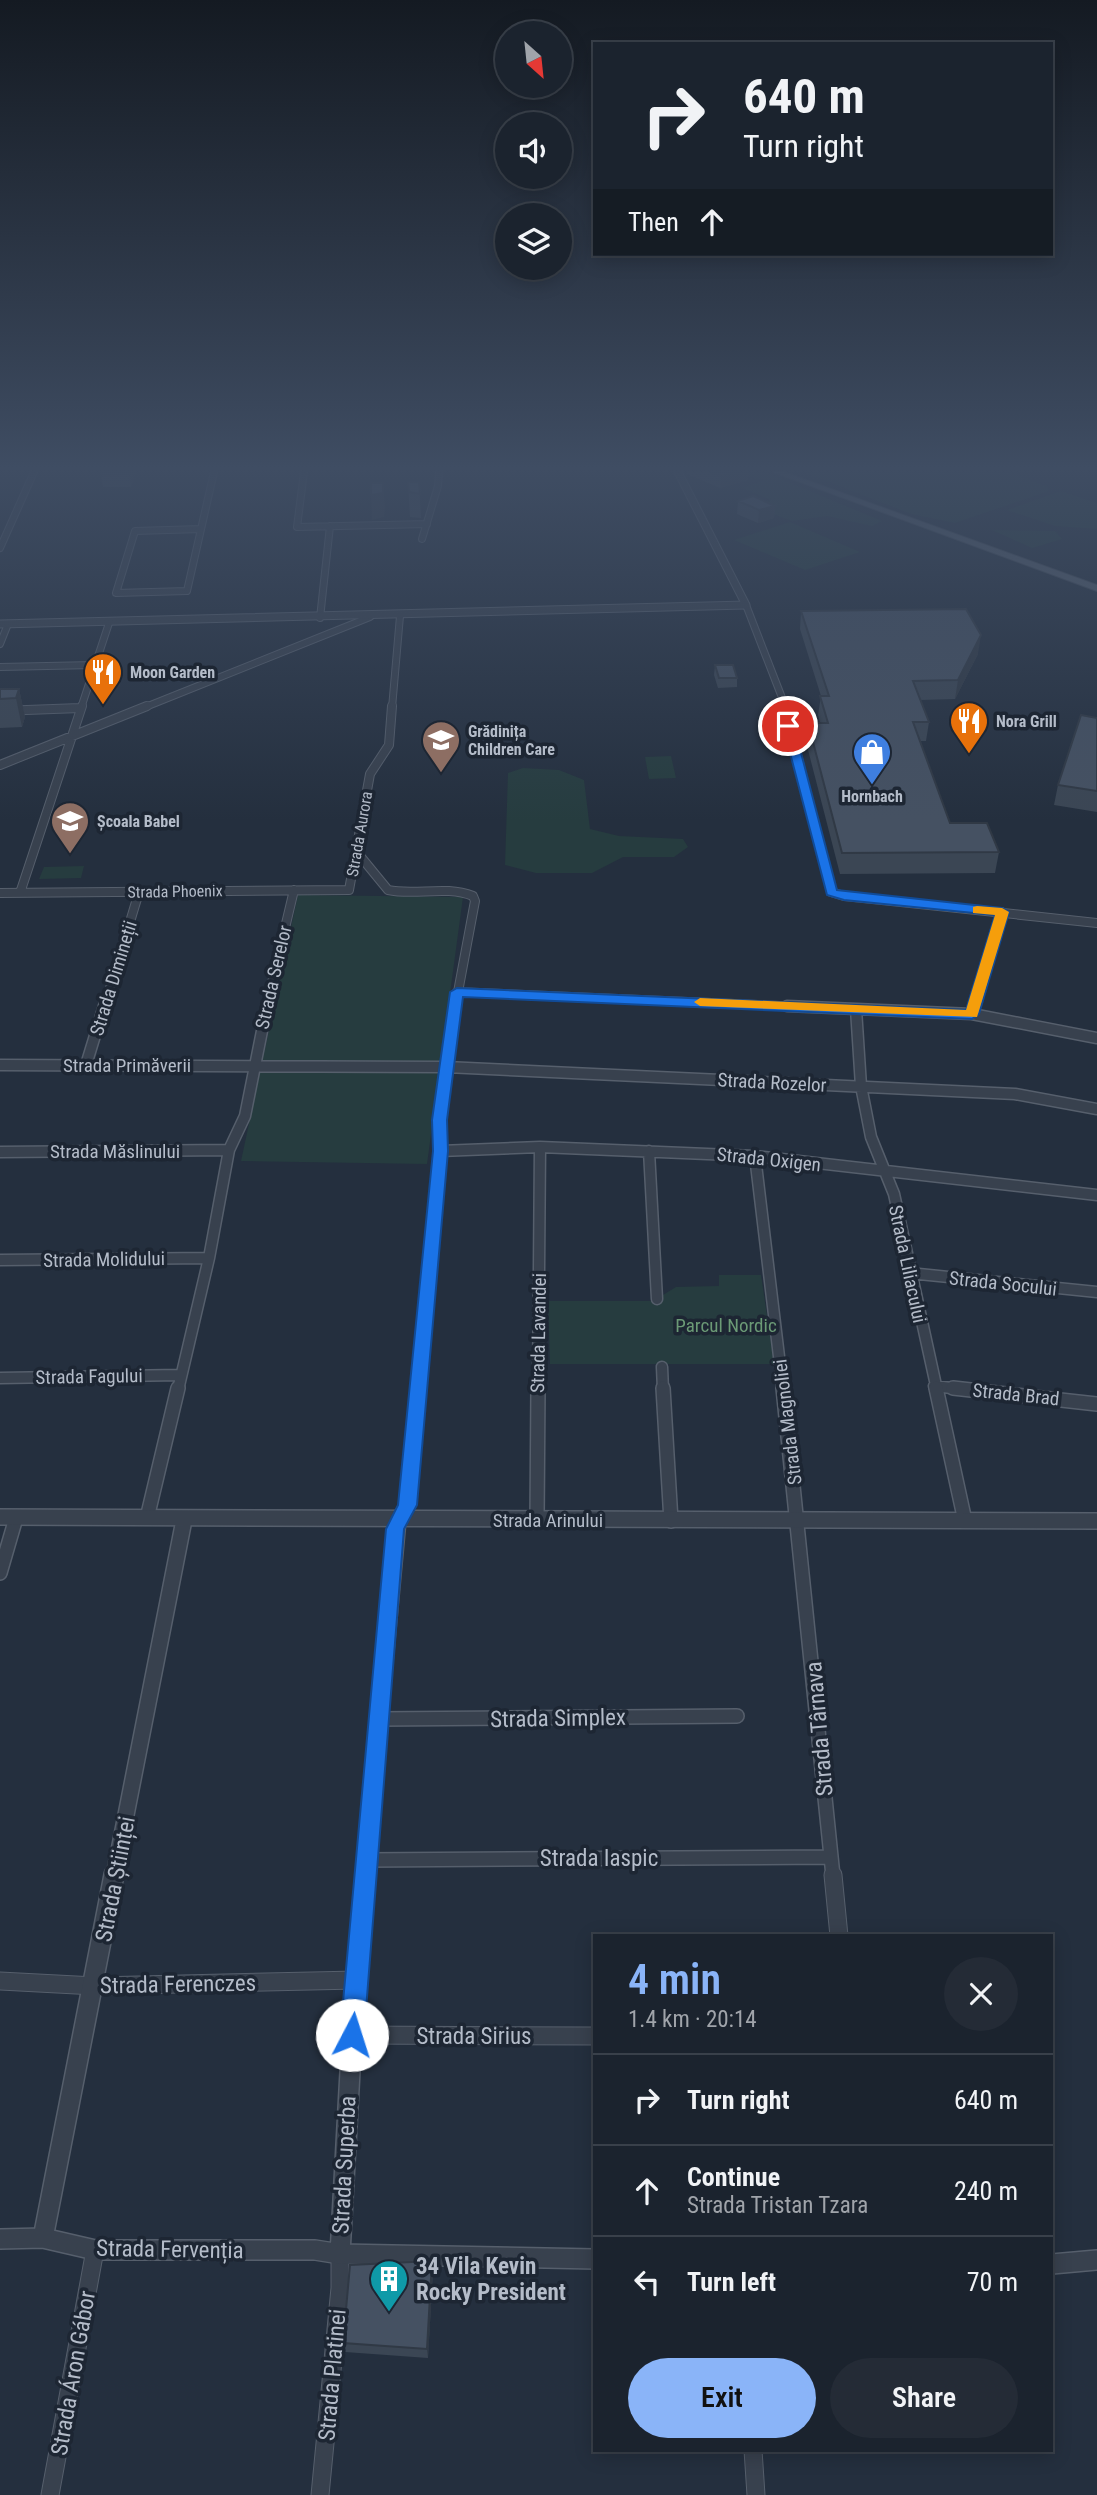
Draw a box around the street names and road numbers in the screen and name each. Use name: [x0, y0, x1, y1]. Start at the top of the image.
street label: Strada Aurora: [343, 790, 376, 878]
street label: Strada Phoenix: [127, 881, 223, 902]
street label: Strada Dimineții: [85, 918, 142, 1039]
street label: Strada Serelor: [250, 923, 297, 1031]
street label: Strada Primăverii: [63, 1054, 191, 1077]
street label: Strada Rozelor: [717, 1068, 827, 1097]
street label: Strada Măslinului: [50, 1140, 180, 1163]
street label: Strada Oxigen: [716, 1143, 822, 1176]
street label: Strada Liliacului: [884, 1203, 931, 1325]
street label: Strada Molidului: [43, 1247, 165, 1272]
street label: Strada Socului: [948, 1266, 1058, 1301]
street label: Strada Lavandei: [526, 1273, 551, 1393]
street label: Strada Magnoliei: [768, 1358, 807, 1486]
street label: Strada Fagului: [35, 1364, 143, 1389]
street label: Strada Brad: [971, 1379, 1061, 1410]
street label: Strada Arinului: [493, 1509, 603, 1532]
street label: Strada Târnava: [800, 1661, 839, 1797]
street label: Strada Simplex: [490, 1704, 626, 1733]
street label: Strada Științei: [90, 1814, 141, 1944]
street label: Strada Iaspic: [540, 1845, 658, 1872]
street label: Strada Ferenczes: [100, 1970, 256, 1999]
street label: Strada Sirius: [416, 2023, 532, 2050]
street label: Strada Superba: [327, 2095, 362, 2235]
street label: Strada Fervenția: [96, 2235, 244, 2264]
street label: Strada Áron Gábor: [45, 2289, 101, 2457]
street label: Strada Platinei: [313, 2308, 352, 2442]

